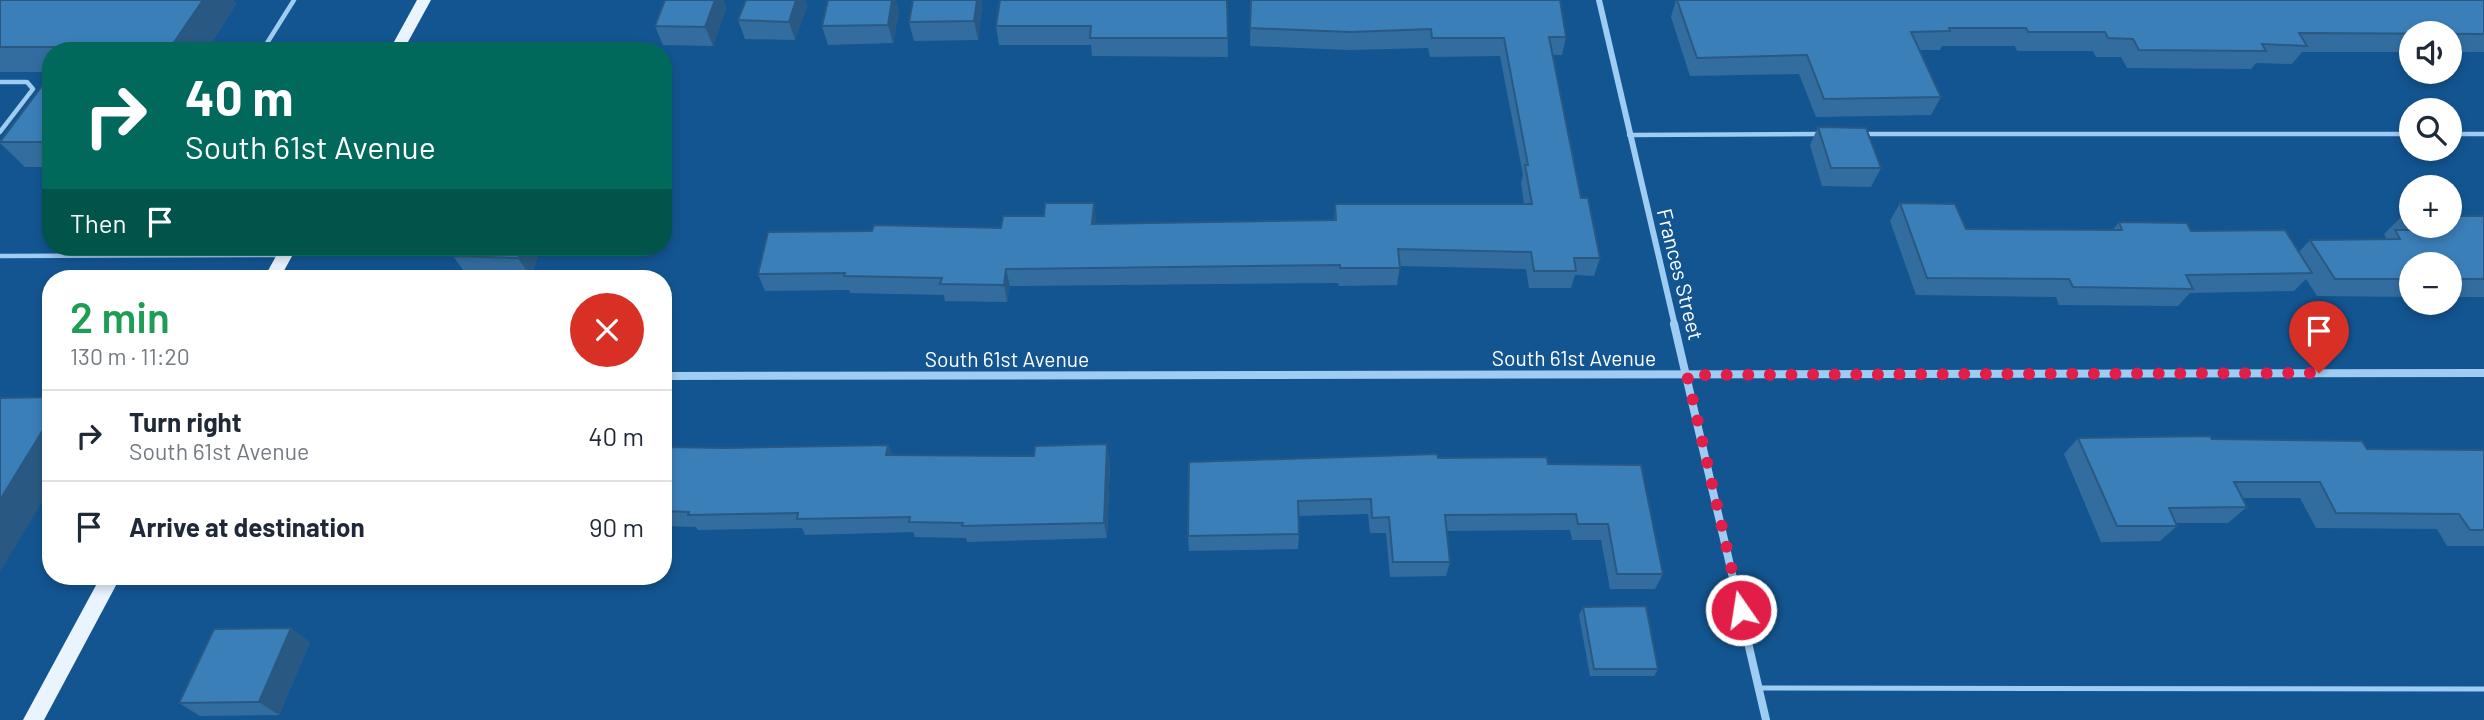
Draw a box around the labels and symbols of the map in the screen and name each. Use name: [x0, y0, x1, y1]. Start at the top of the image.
street label: Frances Street: [1653, 206, 1709, 342]
pin: [2289, 301, 2349, 373]
street label: South 61st Avenue: [1492, 345, 1656, 370]
street label: South 61st Avenue: [925, 346, 1089, 371]
position arrow: [1704, 573, 1778, 647]

